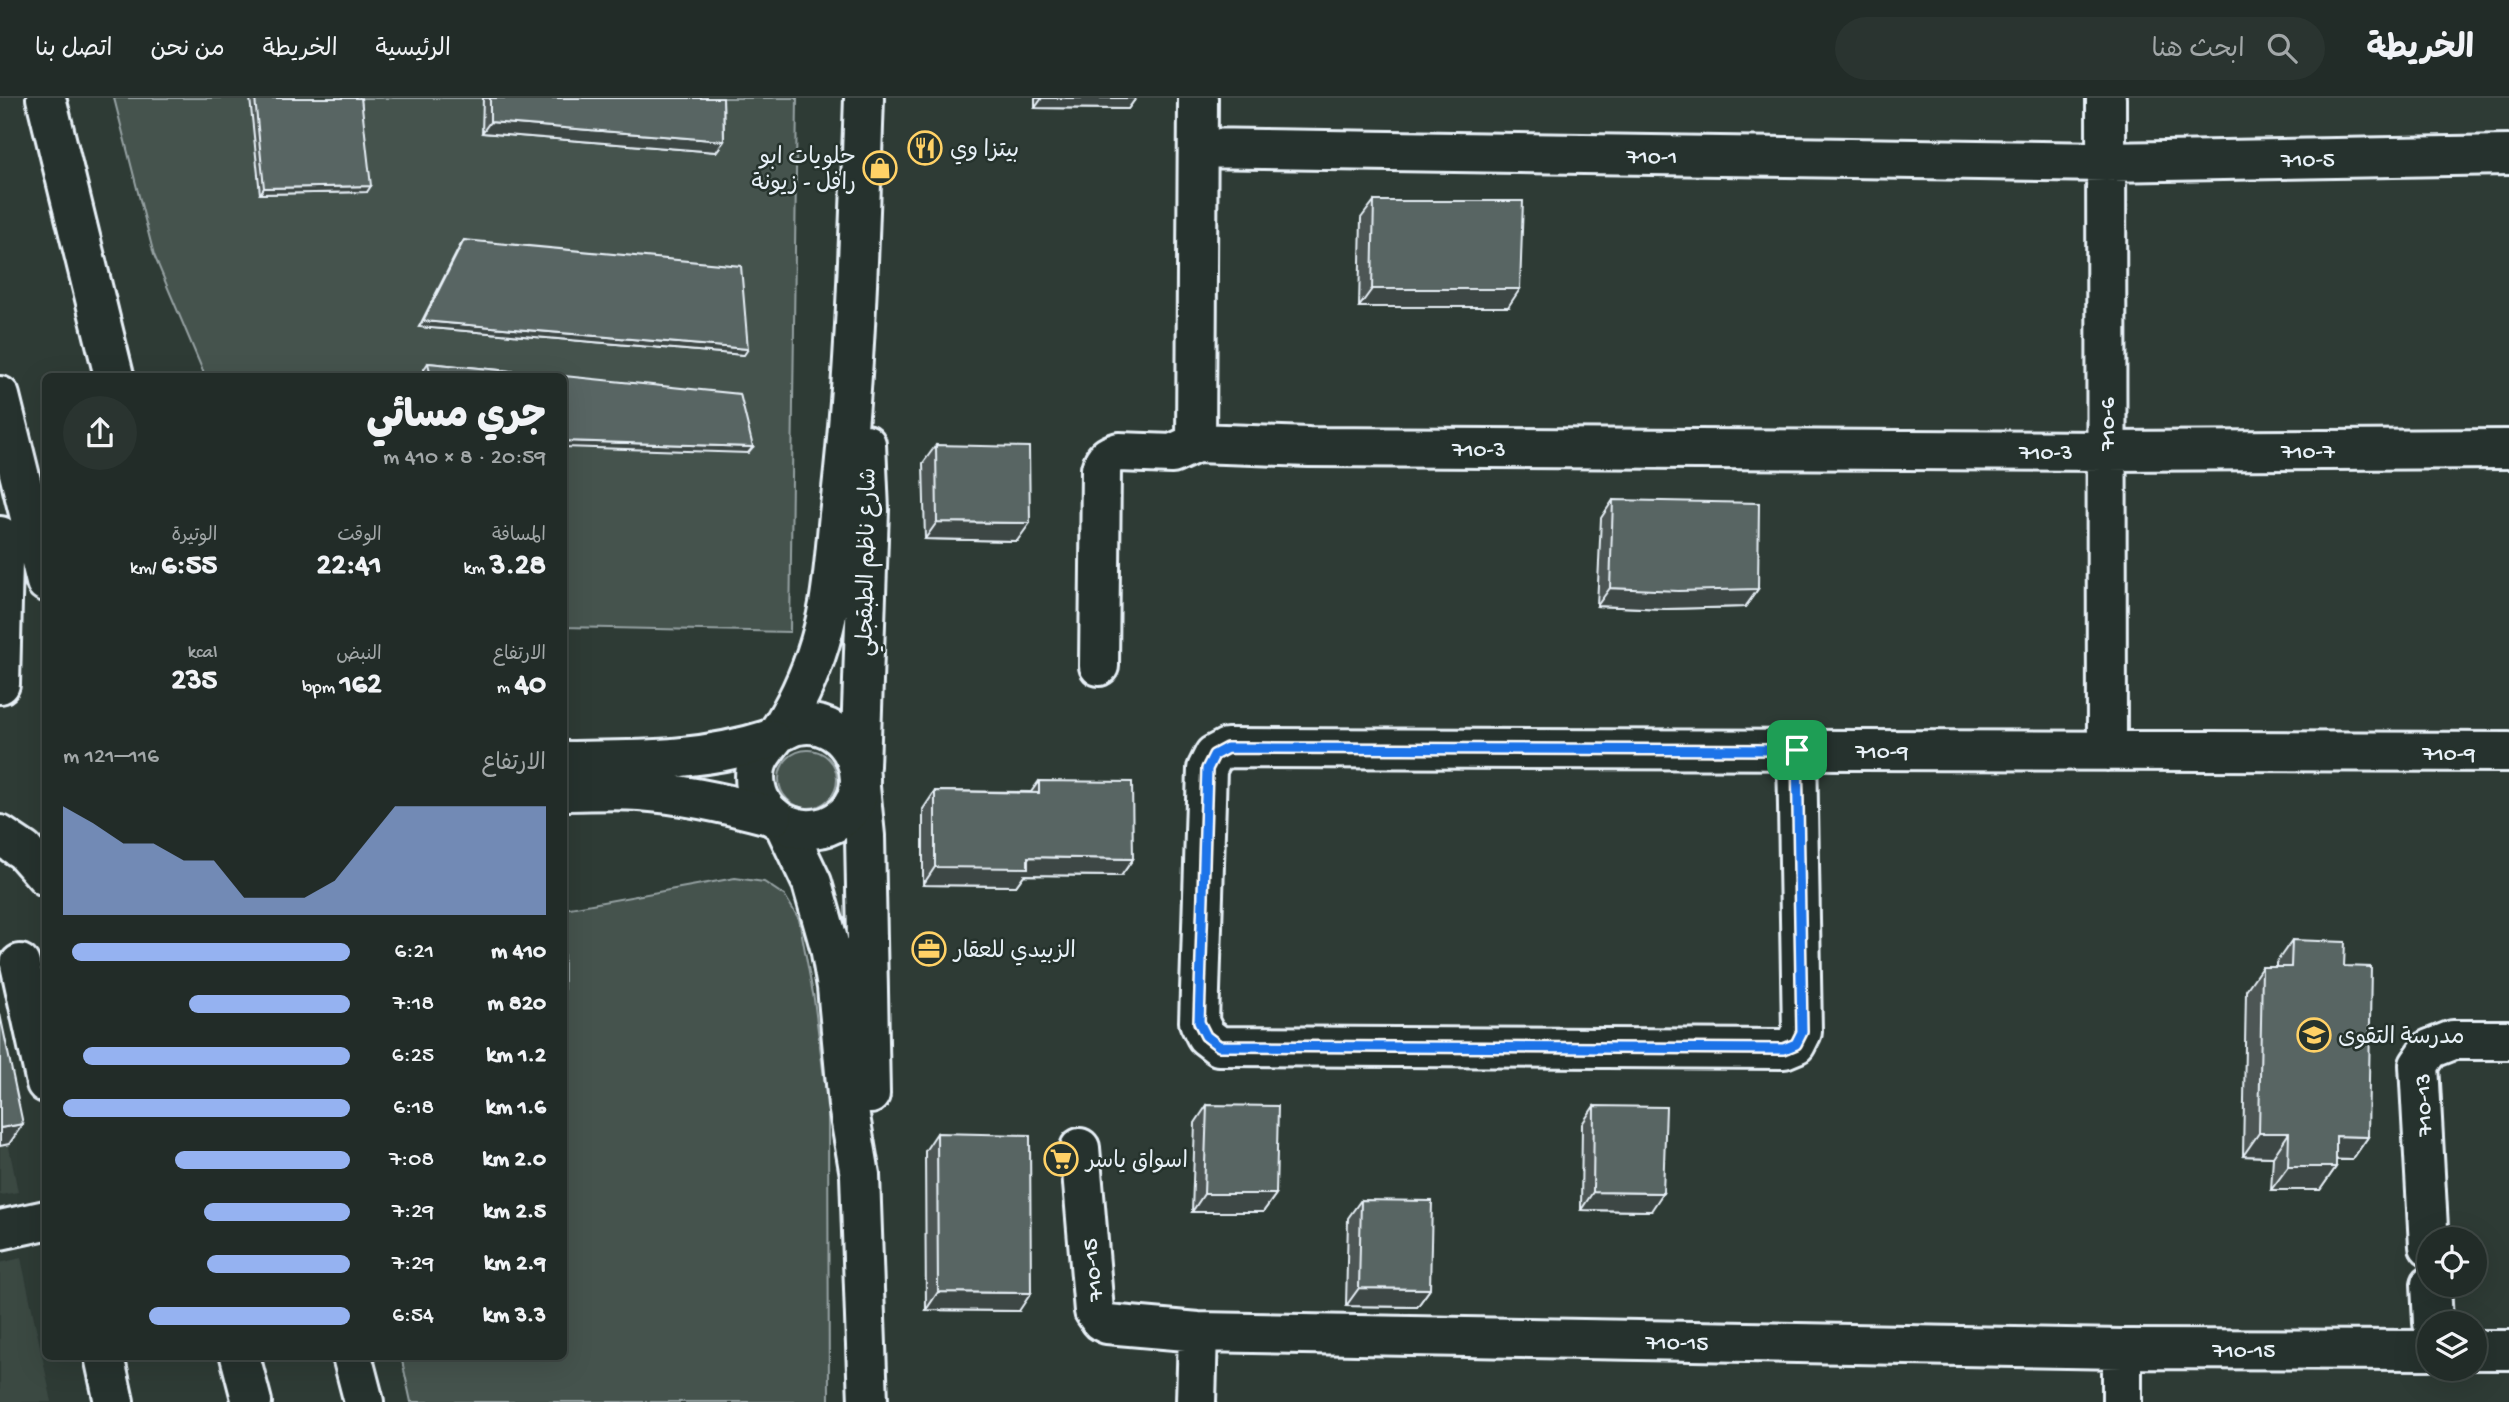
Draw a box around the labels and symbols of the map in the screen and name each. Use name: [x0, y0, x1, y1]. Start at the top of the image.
restaurant icon: بيتزا وي: [906, 129, 944, 167]
place label: بيتزا وي: [950, 138, 1019, 165]
place label: حلويات ابو رافل - زيونة: [752, 145, 856, 198]
street label: 710-1: [1625, 145, 1678, 172]
street label: 710-5: [2280, 148, 2335, 175]
shop icon: حلويات ابو رافل - زيونة: [861, 149, 899, 187]
street label: 710-6: [2096, 397, 2123, 452]
street label: 710-3: [1451, 438, 1506, 465]
street label: 710-7: [2280, 440, 2336, 467]
street label: 710-3: [2018, 441, 2073, 468]
street label: شارع ناظم الطبقجلي: [853, 467, 888, 657]
pin: [1767, 720, 1827, 780]
street label: 710-9: [1854, 740, 1909, 767]
street label: 710-9: [2421, 742, 2476, 769]
office icon: الزبيدي للعقار: [910, 930, 948, 968]
place label: الزبيدي للعقار: [952, 939, 1076, 966]
school or university icon: مدرسة التقوى: [2295, 1016, 2333, 1054]
place label: مدرسة التقوى: [2338, 1025, 2465, 1052]
street label: 710-13: [2411, 1073, 2440, 1138]
supermarket icon: اسواق ياسر: [1042, 1140, 1080, 1178]
place label: اسواق ياسر: [1084, 1149, 1188, 1176]
street label: 710-15: [1078, 1237, 1111, 1303]
street label: 710-15: [1644, 1330, 1709, 1359]
street label: 710-15: [2212, 1339, 2275, 1366]

